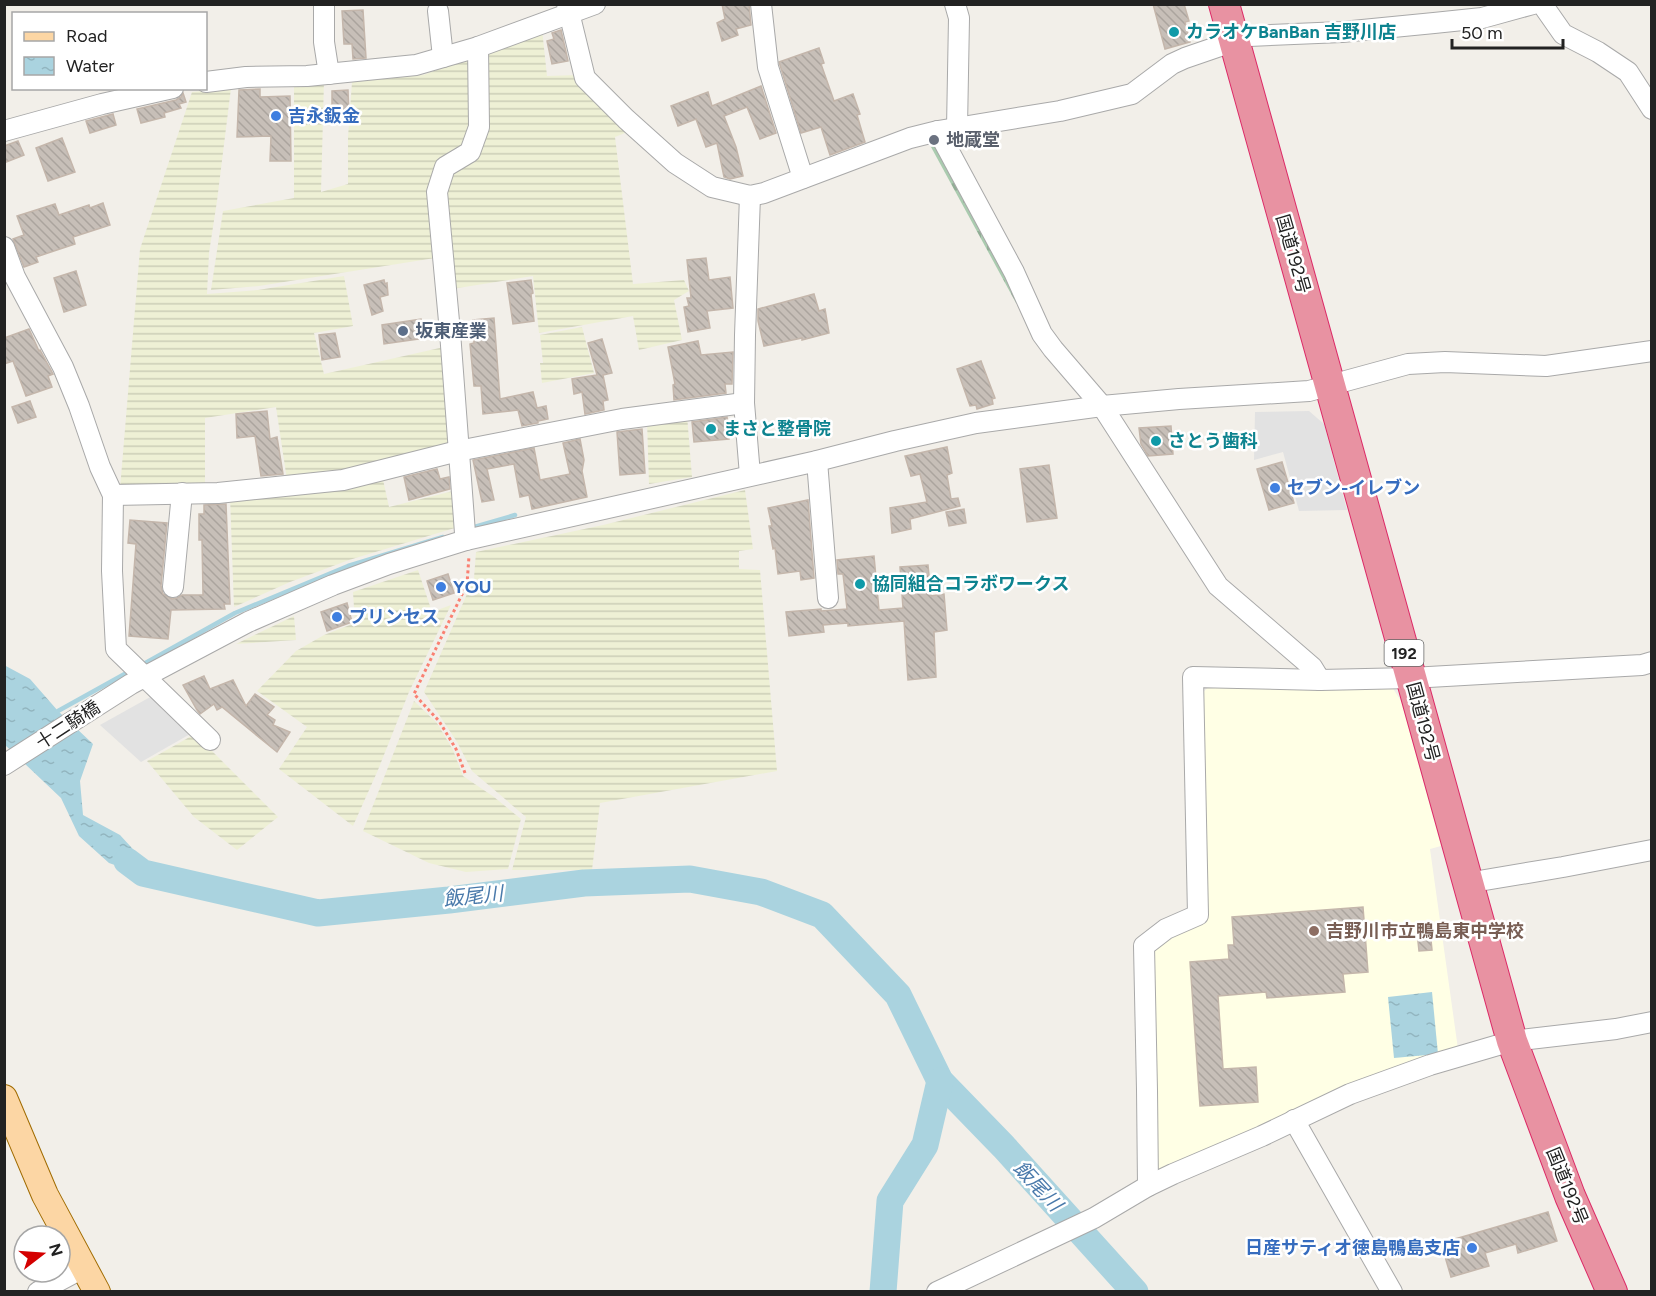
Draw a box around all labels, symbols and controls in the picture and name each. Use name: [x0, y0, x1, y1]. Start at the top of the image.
legend: [12, 12, 207, 90]
scale bar: [1452, 12, 1563, 50]
place label: カラオケBanBan 吉野川店: [1186, 21, 1396, 43]
text: 50 m: [1461, 22, 1503, 44]
text: Road: [66, 25, 107, 47]
marker: カラオケBanBan 吉野川店: [1167, 25, 1181, 39]
text: Water: [66, 55, 114, 77]
place label: 吉永鈑金: [288, 105, 360, 127]
marker: 吉永鈑金: [269, 109, 283, 123]
place label: 地蔵堂: [946, 129, 1000, 151]
marker: 地蔵堂: [927, 133, 941, 147]
street label: 国道192号: [1271, 212, 1315, 296]
place label: 坂東産業: [415, 320, 487, 342]
marker: 坂東産業: [396, 324, 410, 338]
place label: まさと整骨院: [723, 418, 831, 440]
marker: まさと整骨院: [704, 422, 718, 436]
place label: さとう歯科: [1168, 430, 1258, 452]
marker: さとう歯科: [1149, 434, 1163, 448]
place label: セブン-イレブン: [1287, 477, 1420, 499]
marker: セブン-イレブン: [1268, 481, 1282, 495]
place label: 協同組合コラボワークス: [872, 573, 1069, 595]
place label: YOU: [453, 576, 491, 598]
marker: 協同組合コラボワークス: [853, 577, 867, 591]
marker: YOU: [434, 580, 448, 594]
place label: プリンセス: [349, 606, 439, 628]
marker: プリンセス: [330, 610, 344, 624]
road number: 192: [1384, 640, 1424, 666]
street label: 国道192号: [1402, 680, 1444, 764]
street label: 十二騎橋: [32, 696, 104, 754]
water label: 飯尾川: [442, 881, 506, 911]
place label: 吉野川市立鴨島東中学校: [1326, 920, 1524, 942]
marker: 吉野川市立鴨島東中学校: [1307, 924, 1321, 938]
street label: 国道192号: [1542, 1144, 1592, 1228]
water label: 飯尾川: [1009, 1156, 1069, 1218]
north arrow: [12, 1224, 72, 1284]
place label: 日産サティオ徳島鴨島支店: [1245, 1237, 1460, 1259]
text: N: [45, 1241, 67, 1258]
marker: 日産サティオ徳島鴨島支店: [1465, 1241, 1479, 1255]

